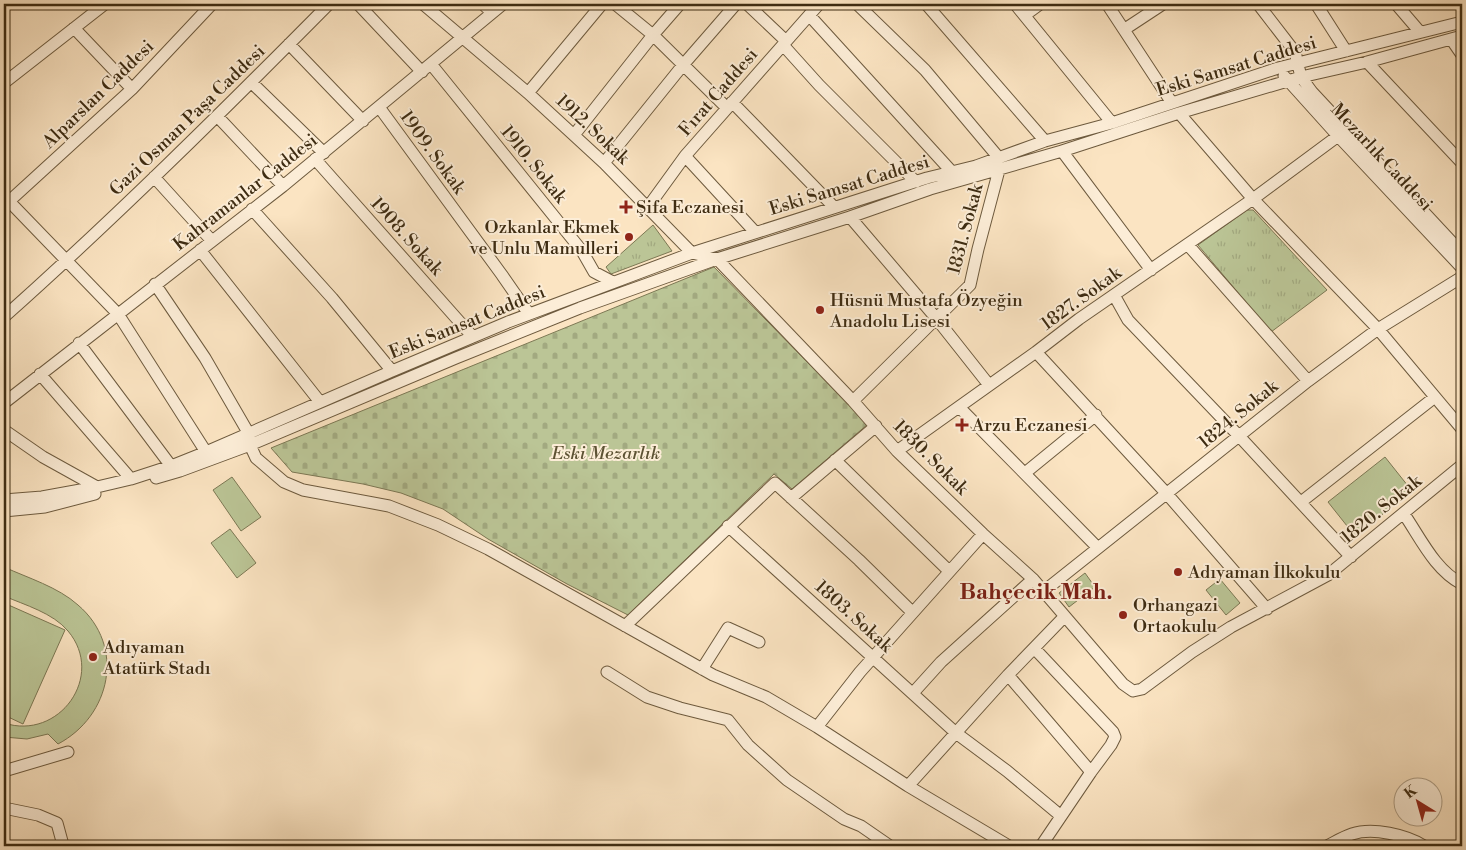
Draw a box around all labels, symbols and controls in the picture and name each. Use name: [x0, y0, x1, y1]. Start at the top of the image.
street label: Eski Samsat Caddesi: [1153, 31, 1319, 102]
street label: Alparslan Caddesi: [37, 35, 159, 154]
street label: Gazi Osman Paşa Caddesi: [105, 40, 270, 201]
street label: Fırat Caddesi: [674, 43, 763, 141]
street label: 1912. Sokak: [551, 89, 636, 170]
street label: Mezarlık Caddesi: [1326, 99, 1438, 216]
street label: 1909. Sokak: [395, 106, 472, 200]
street label: 1910. Sokak: [495, 121, 573, 209]
street label: Kahramanlar Caddesi: [169, 129, 322, 256]
street label: Eski Samsat Caddesi: [766, 150, 932, 221]
street label: 1831. Sokak: [942, 180, 989, 277]
street label: 1908. Sokak: [365, 192, 449, 282]
place label: Şifa Eczanesi: [636, 196, 745, 219]
marker: Şifa Eczanesi: [620, 201, 632, 213]
place label: Ozkanlar Ekmek ve Unlu Mamulleri: [469, 216, 621, 260]
marker: Ozkanlar Ekmek ve Unlu Mamulleri: [623, 231, 635, 243]
street label: 1827. Sokak: [1037, 261, 1127, 335]
street label: Eski Samsat Caddesi: [386, 281, 549, 364]
place label: Hüsnü Mustafa Özyeğin Anadolu Lisesi: [829, 289, 1023, 333]
marker: Hüsnü Mustafa Özyeğin Anadolu Lisesi: [814, 304, 826, 316]
street label: 1824. Sokak: [1194, 374, 1284, 454]
place label: Arzu Eczanesi: [971, 414, 1088, 437]
street label: 1830. Sokak: [888, 415, 974, 501]
marker: Arzu Eczanesi: [956, 419, 968, 431]
park label: Eski Mezarlık: [551, 442, 660, 465]
street label: 1820. Sokak: [1336, 469, 1428, 549]
place label: Adıyaman İlkokulu: [1187, 561, 1341, 584]
marker: Adıyaman İlkokulu: [1172, 566, 1184, 578]
street label: 1803. Sokak: [810, 575, 899, 658]
district label: Bahçecik Mah.: [960, 579, 1112, 606]
place label: Orhangazi Ortaokulu: [1133, 594, 1218, 638]
marker: Orhangazi Ortaokulu: [1117, 609, 1129, 621]
place label: Adıyaman Atatürk Stadı: [102, 636, 211, 680]
marker: Adıyaman Atatürk Stadı: [87, 651, 99, 663]
north arrow: [1394, 778, 1444, 828]
text: K: [1401, 781, 1421, 803]

